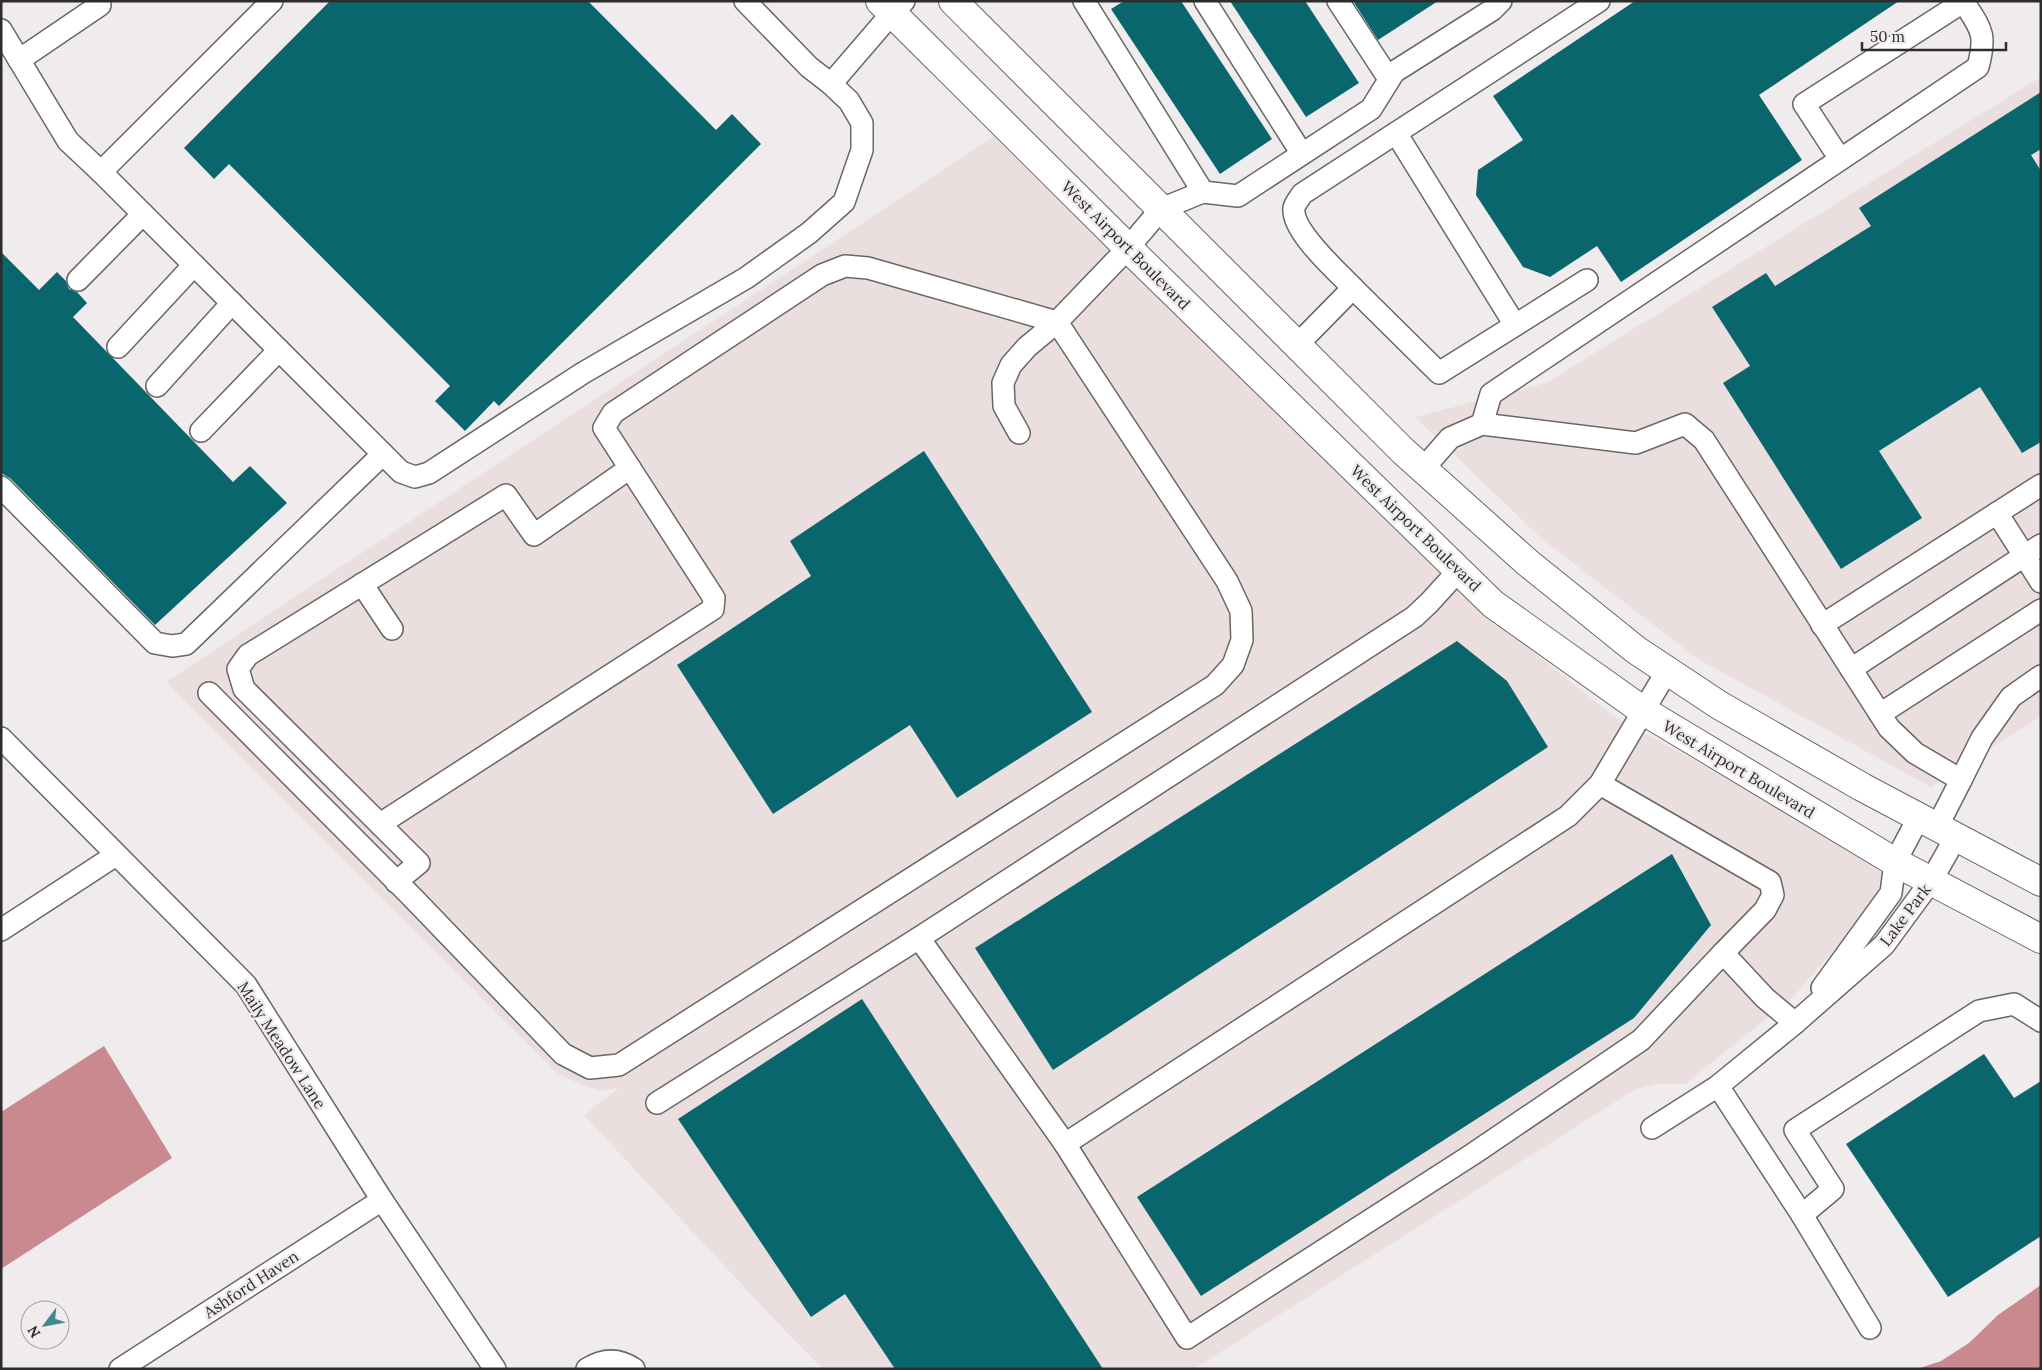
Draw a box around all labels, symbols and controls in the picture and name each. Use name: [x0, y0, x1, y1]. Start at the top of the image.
scale bar: [1862, 20, 2006, 52]
text: 50 m: [1870, 27, 1905, 46]
street label: West Airport Boulevard: [1057, 176, 1195, 314]
street label: West Airport Boulevard: [1346, 460, 1486, 596]
street label: West Airport Boulevard: [1659, 716, 1819, 823]
street label: Lake Park: [1875, 880, 1935, 950]
street label: Maily Meadow Lane: [233, 978, 331, 1113]
street label: Ashford Haven: [199, 1246, 302, 1323]
north arrow: [20, 1300, 70, 1350]
text: N: [23, 1322, 44, 1341]

